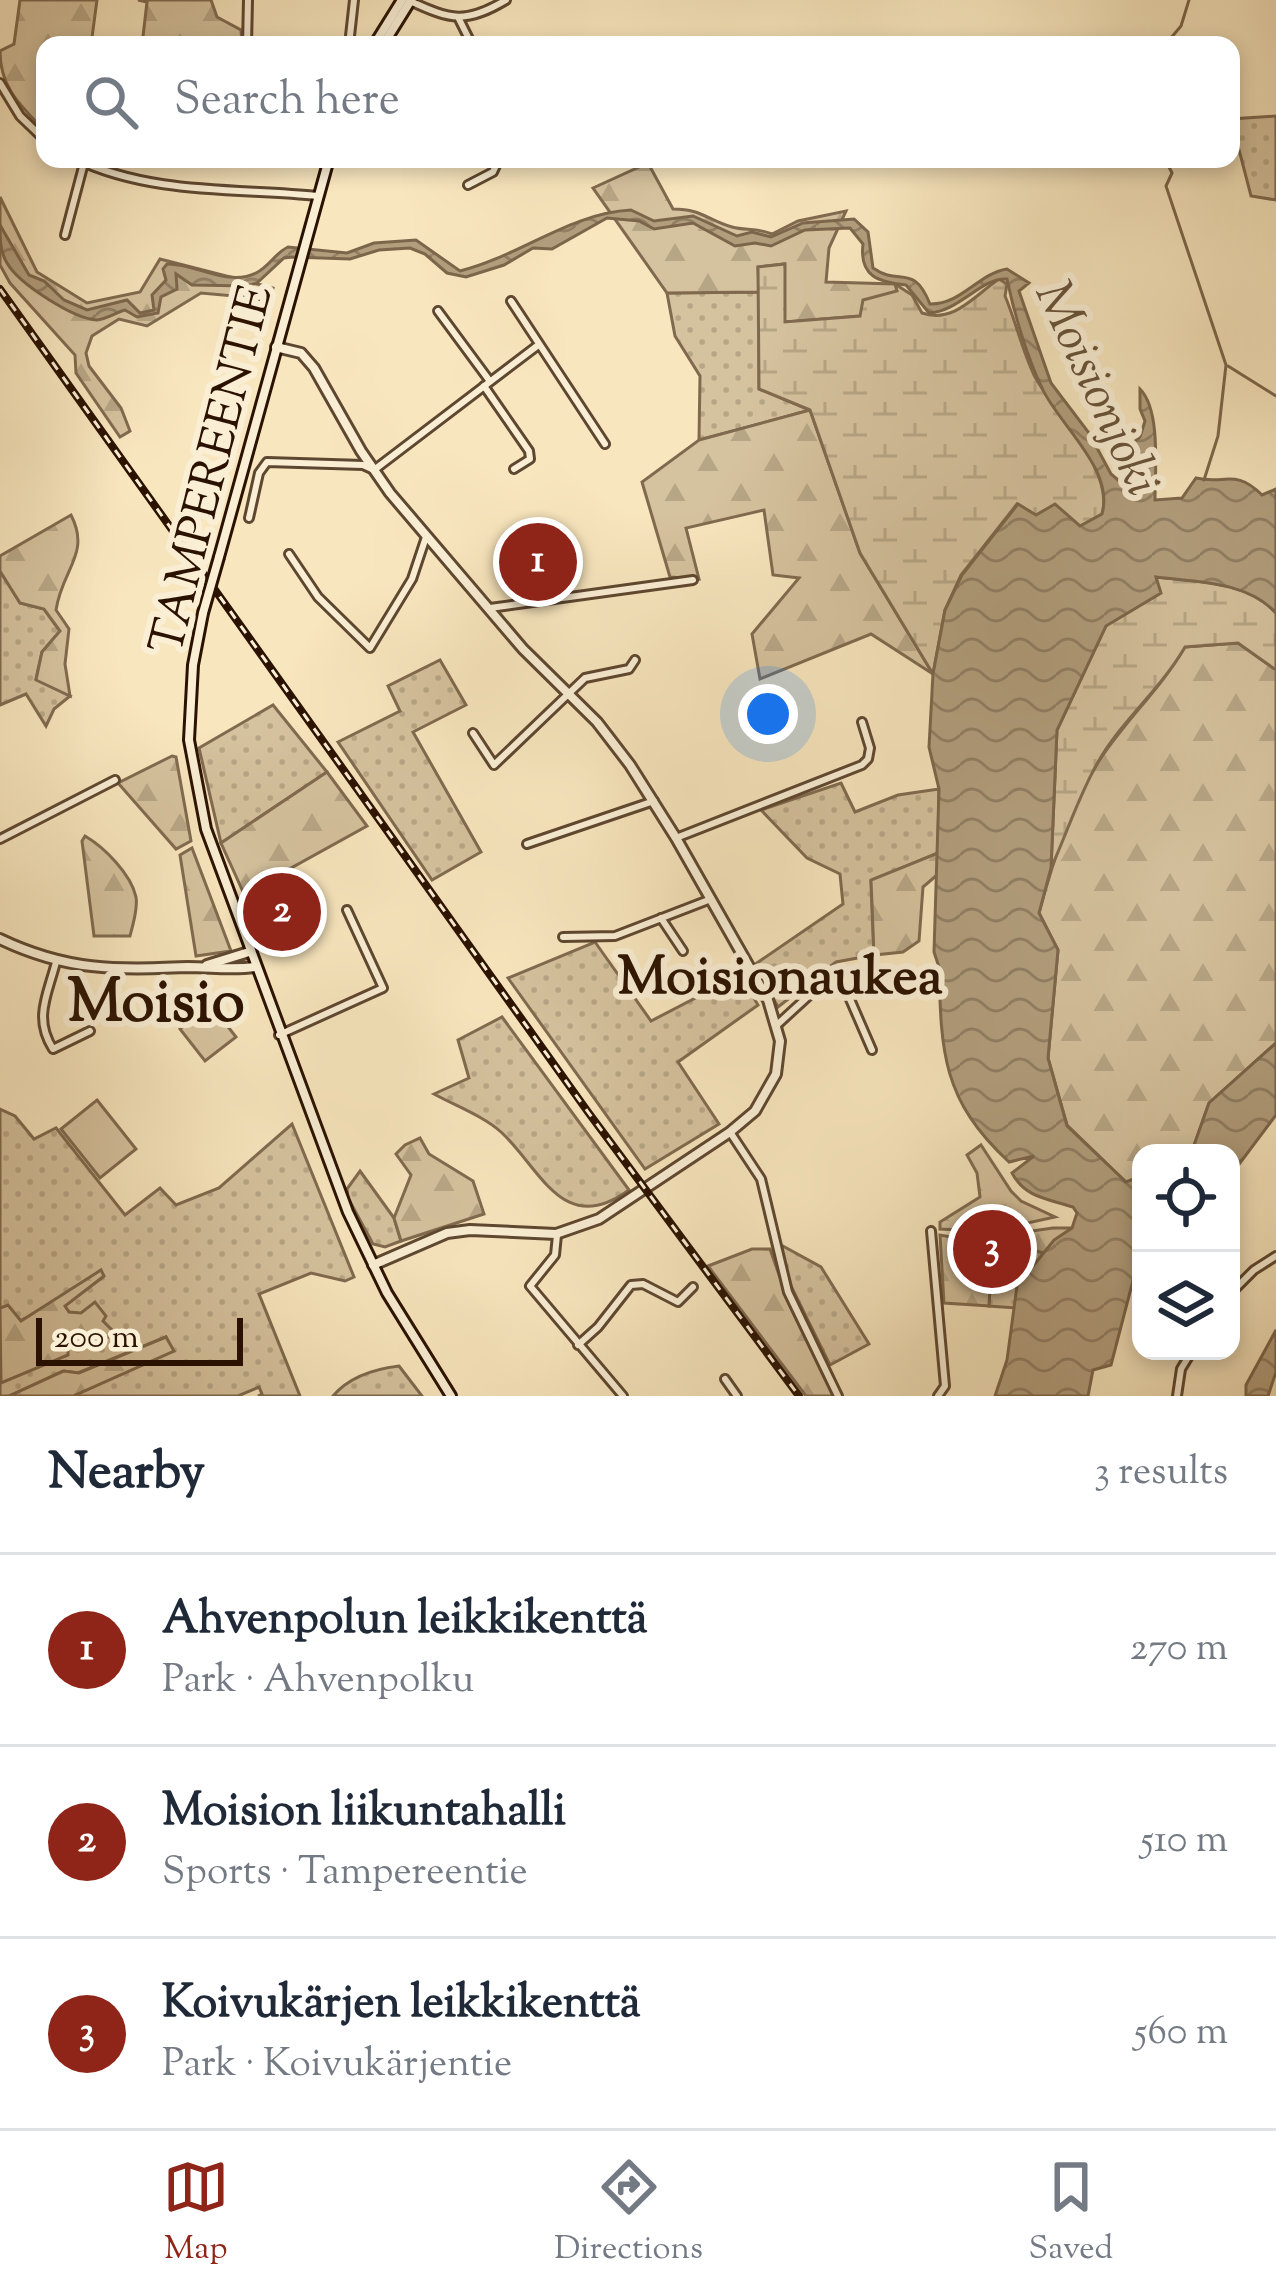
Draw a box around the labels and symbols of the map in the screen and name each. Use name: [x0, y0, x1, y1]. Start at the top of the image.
water label: Moisionjoki: [1013, 270, 1177, 509]
street label: TAMPEREENTIE: [135, 279, 294, 662]
pin: 1: [499, 517, 577, 607]
your location: [738, 684, 798, 744]
pin: 2: [243, 867, 321, 957]
district label: Moisionaukea: [617, 941, 943, 1019]
district label: Moisio: [67, 962, 245, 1049]
pin: 3: [953, 1204, 1031, 1294]
scale bar: [36, 1312, 243, 1365]

